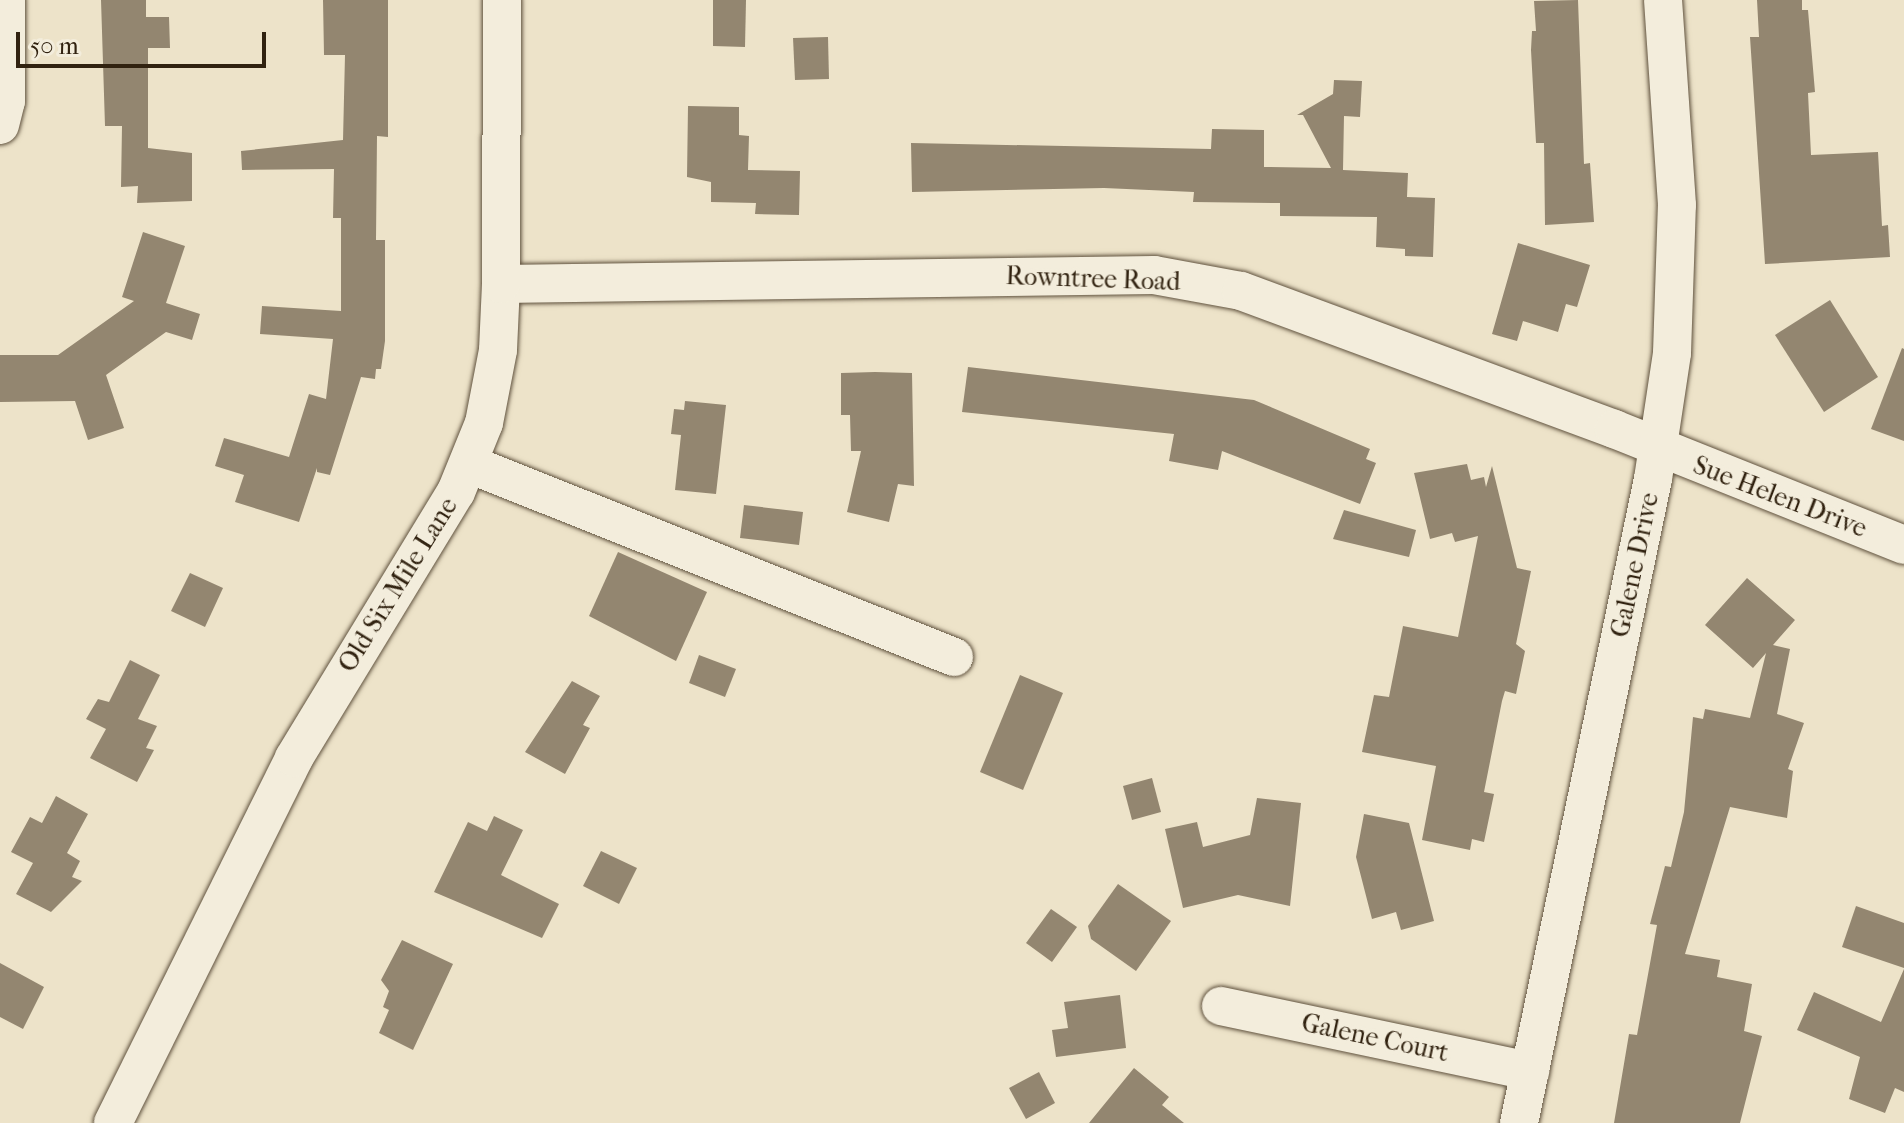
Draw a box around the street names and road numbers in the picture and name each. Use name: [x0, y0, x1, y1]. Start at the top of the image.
street label: Rowntree Road: [1005, 260, 1181, 298]
street label: Sue Helen Drive: [1689, 450, 1871, 544]
street label: Galene Drive: [1604, 490, 1666, 640]
street label: Old Six Mile Lane: [332, 492, 464, 678]
street label: Galene Court: [1299, 1007, 1451, 1069]

